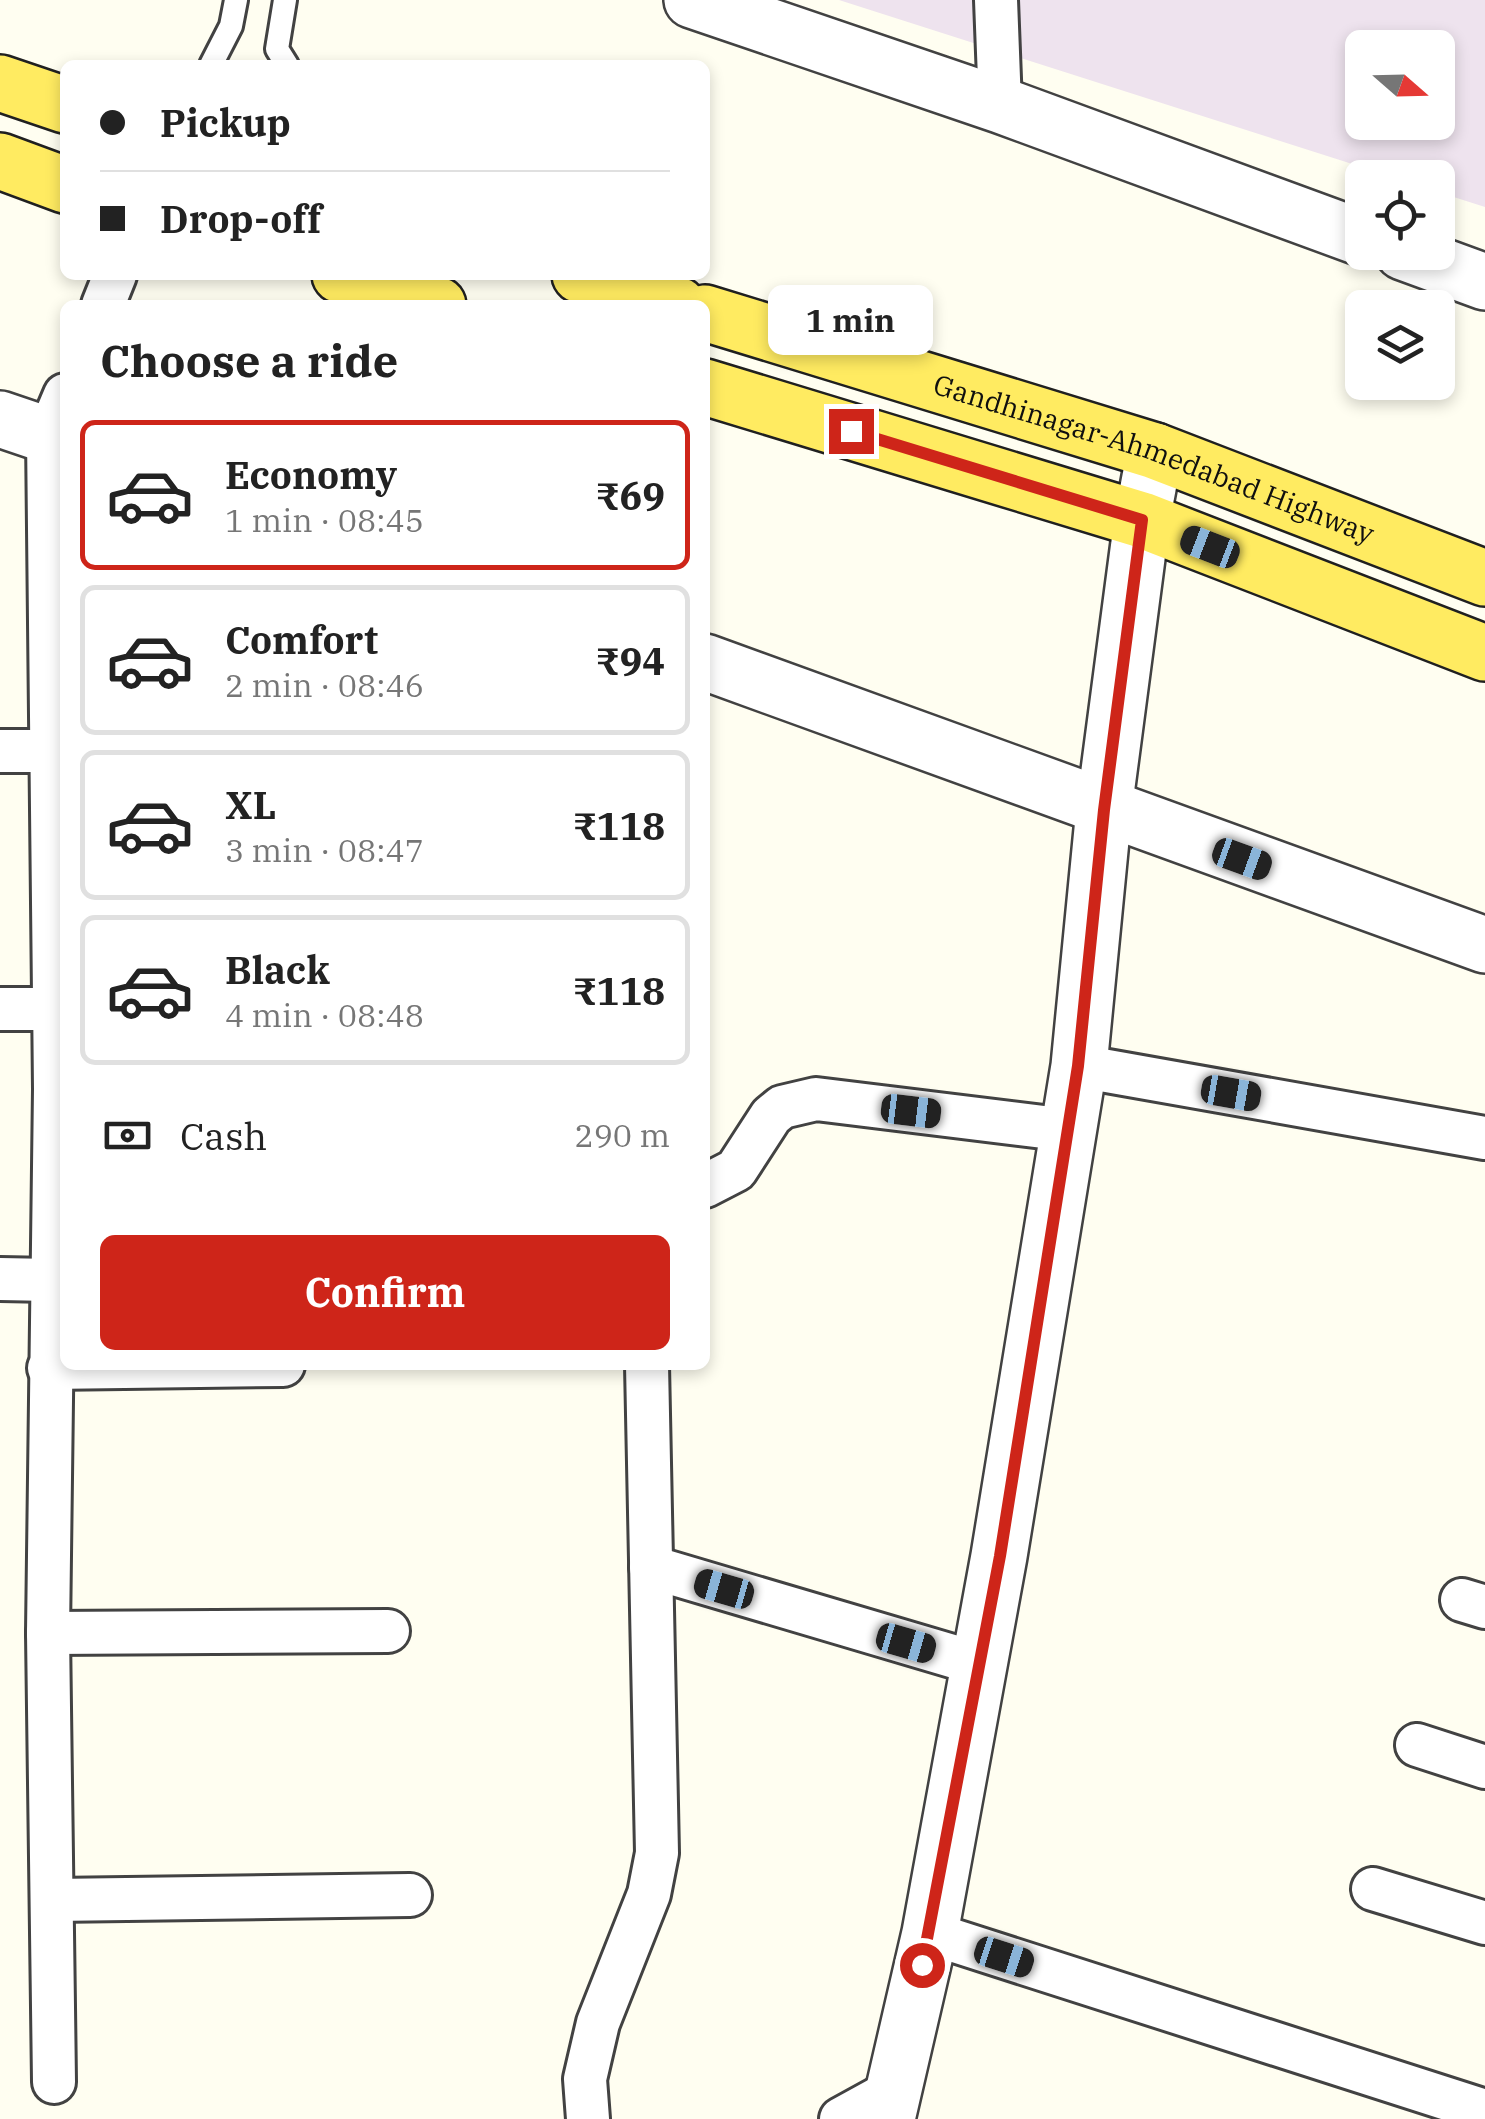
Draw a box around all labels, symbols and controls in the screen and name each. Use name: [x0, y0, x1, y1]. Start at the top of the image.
north arrow: [1345, 30, 1455, 140]
map controls: [1345, 30, 1455, 400]
text: Pickup: [160, 98, 291, 147]
button: locate: [1345, 160, 1455, 270]
text: Drop-off: [160, 194, 322, 243]
callout: 1 min: [768, 286, 934, 356]
button: layers: [1345, 290, 1455, 400]
text: 1 min: [806, 299, 895, 341]
text: Choose a ride: [100, 331, 398, 389]
street label: Gandhinagar-Ahmedabad Highway: [929, 365, 1380, 552]
route end: [829, 409, 874, 454]
icon: car: [105, 450, 195, 540]
text: Economy: [225, 450, 397, 499]
text: ₹69: [595, 471, 665, 520]
text: 1 min · 08:45: [225, 499, 424, 541]
car: [1177, 522, 1243, 572]
icon: car: [105, 615, 195, 705]
text: Comfort: [225, 615, 378, 664]
text: ₹94: [595, 636, 665, 685]
text: 2 min · 08:46: [225, 664, 424, 706]
icon: car: [105, 780, 195, 870]
text: XL: [225, 780, 276, 829]
text: ₹118: [572, 801, 665, 850]
text: 3 min · 08:47: [225, 829, 424, 871]
car: [1209, 835, 1275, 883]
icon: car: [105, 945, 195, 1035]
text: Black: [225, 945, 330, 994]
text: ₹118: [572, 966, 665, 1015]
text: 4 min · 08:48: [225, 994, 424, 1036]
car: [1199, 1073, 1263, 1113]
car: [879, 1092, 943, 1130]
icon: cash: [100, 1108, 155, 1163]
text: Cash: [180, 1111, 267, 1160]
text: 290 m: [574, 1114, 670, 1156]
button: Confirm: [100, 1235, 670, 1350]
car: [691, 1566, 757, 1612]
car: [873, 1620, 939, 1666]
car: [971, 1933, 1037, 1981]
route start: [900, 1943, 945, 1988]

